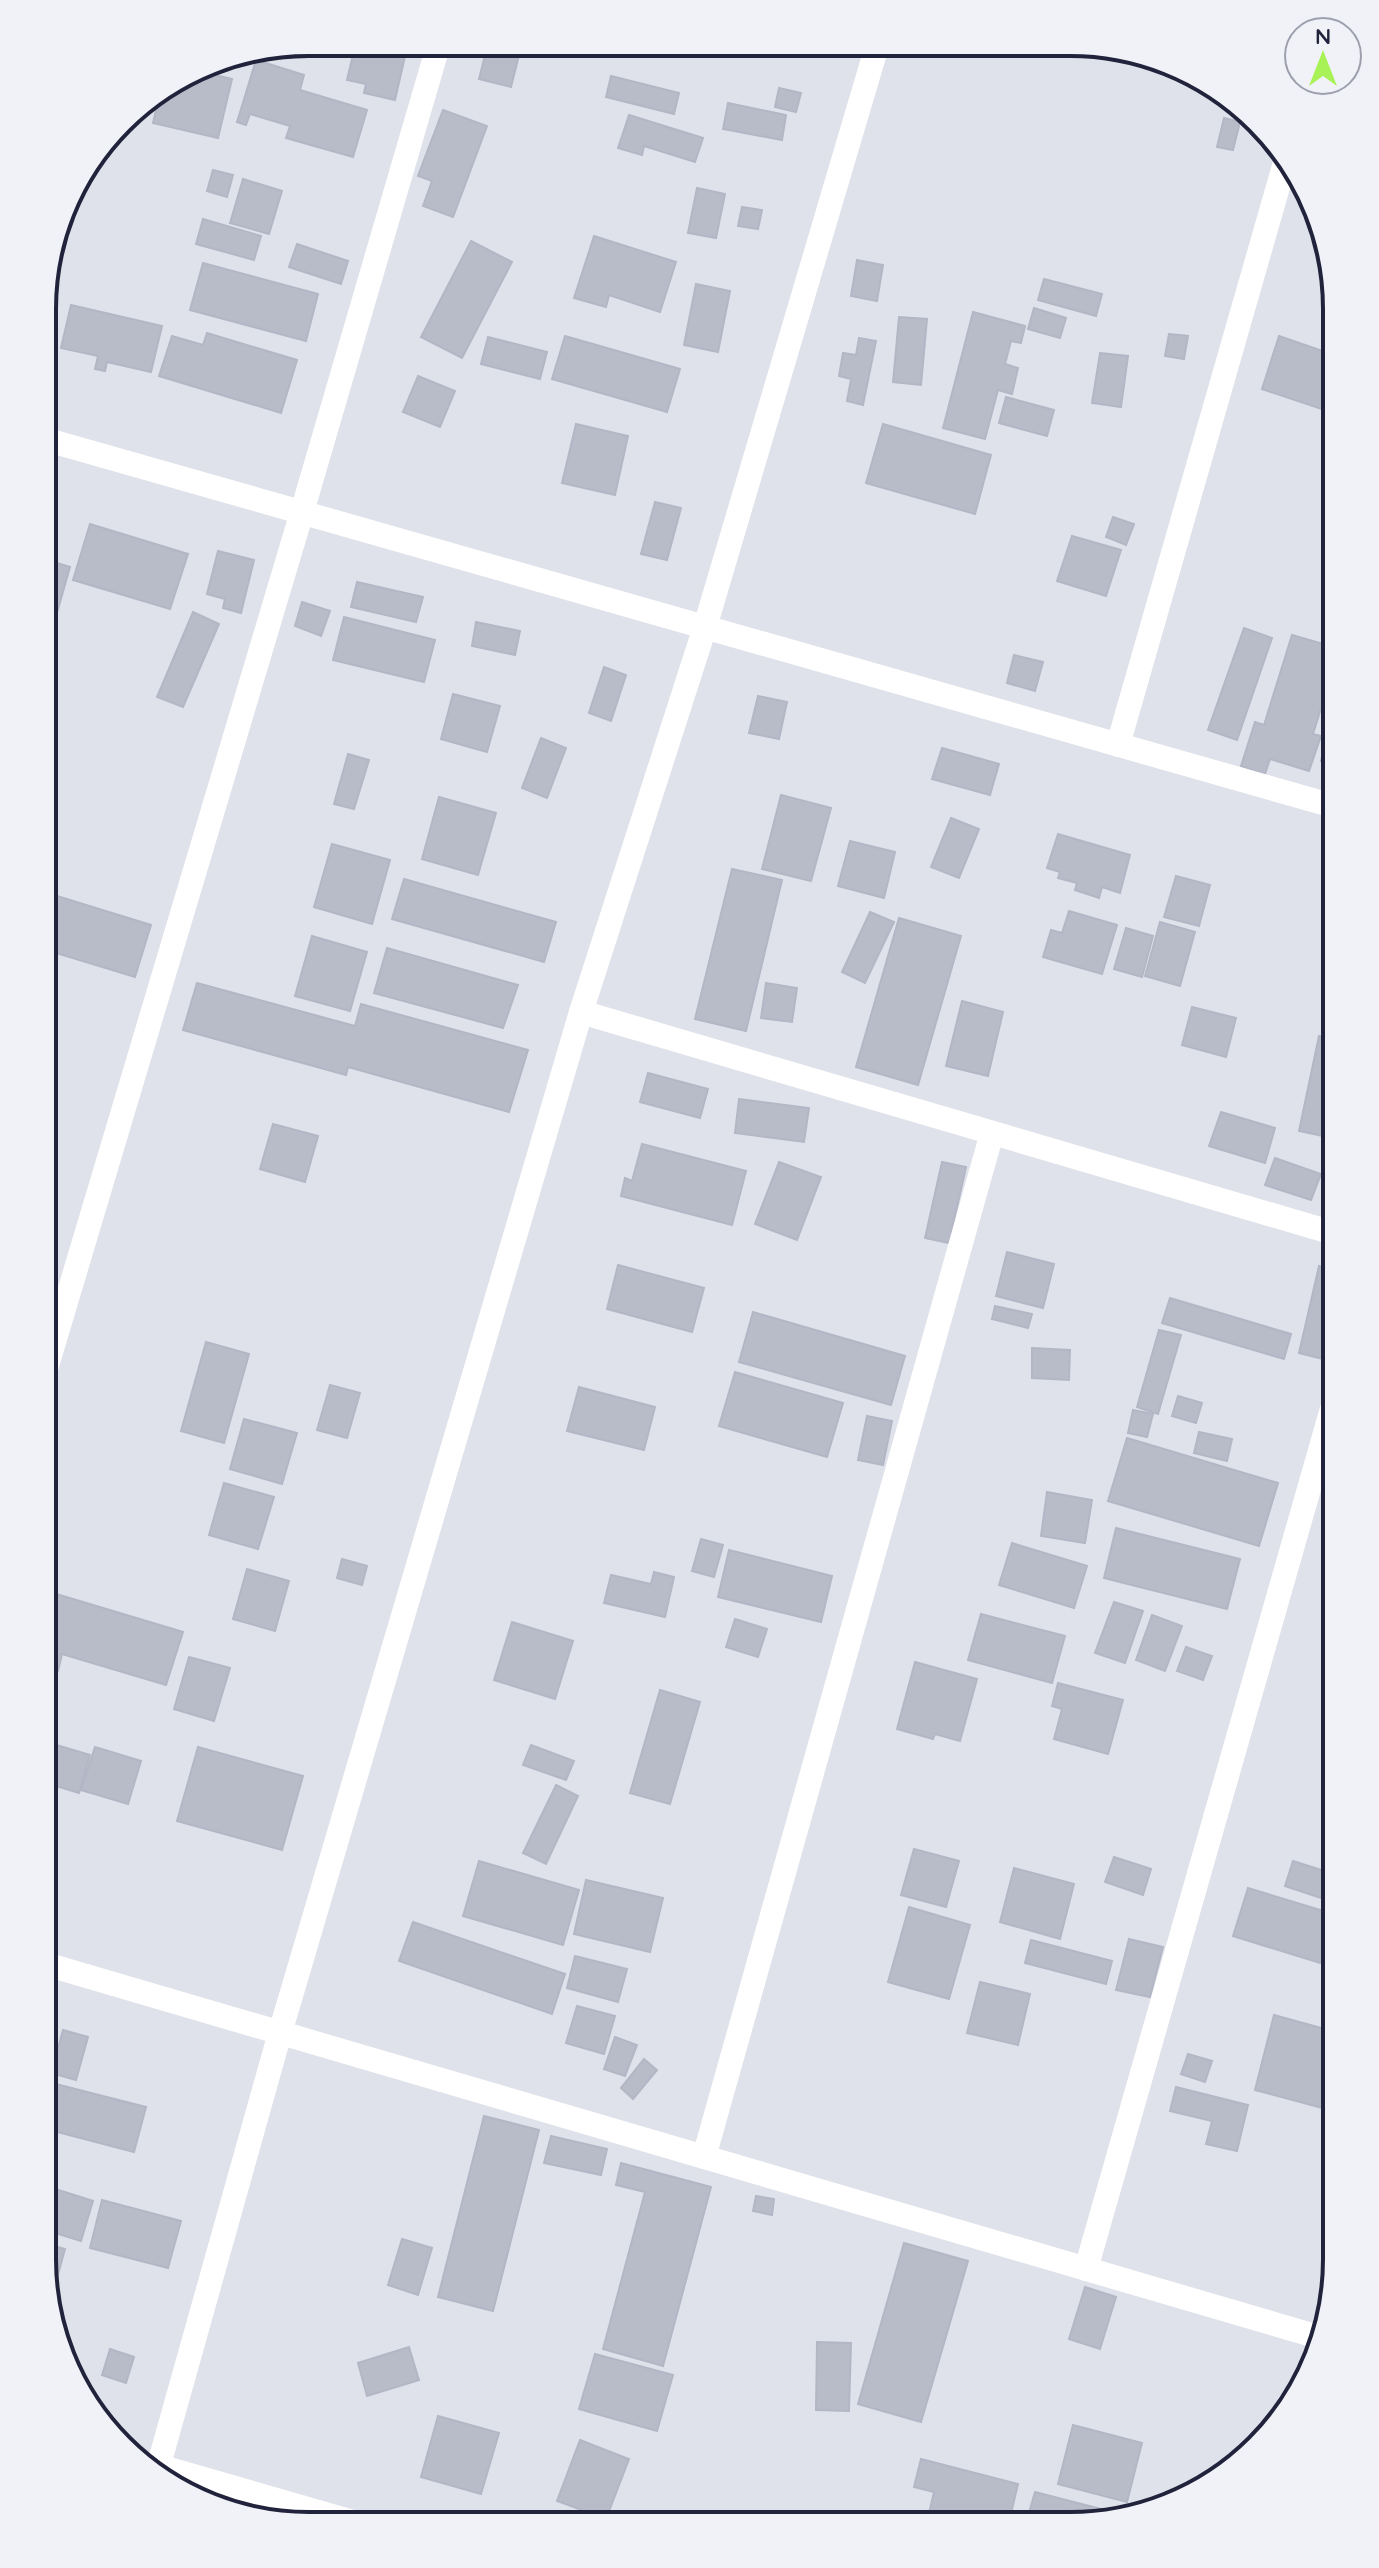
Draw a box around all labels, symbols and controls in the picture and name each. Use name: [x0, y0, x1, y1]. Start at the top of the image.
north arrow: [1283, 16, 1363, 96]
text: N: [1315, 22, 1331, 50]

